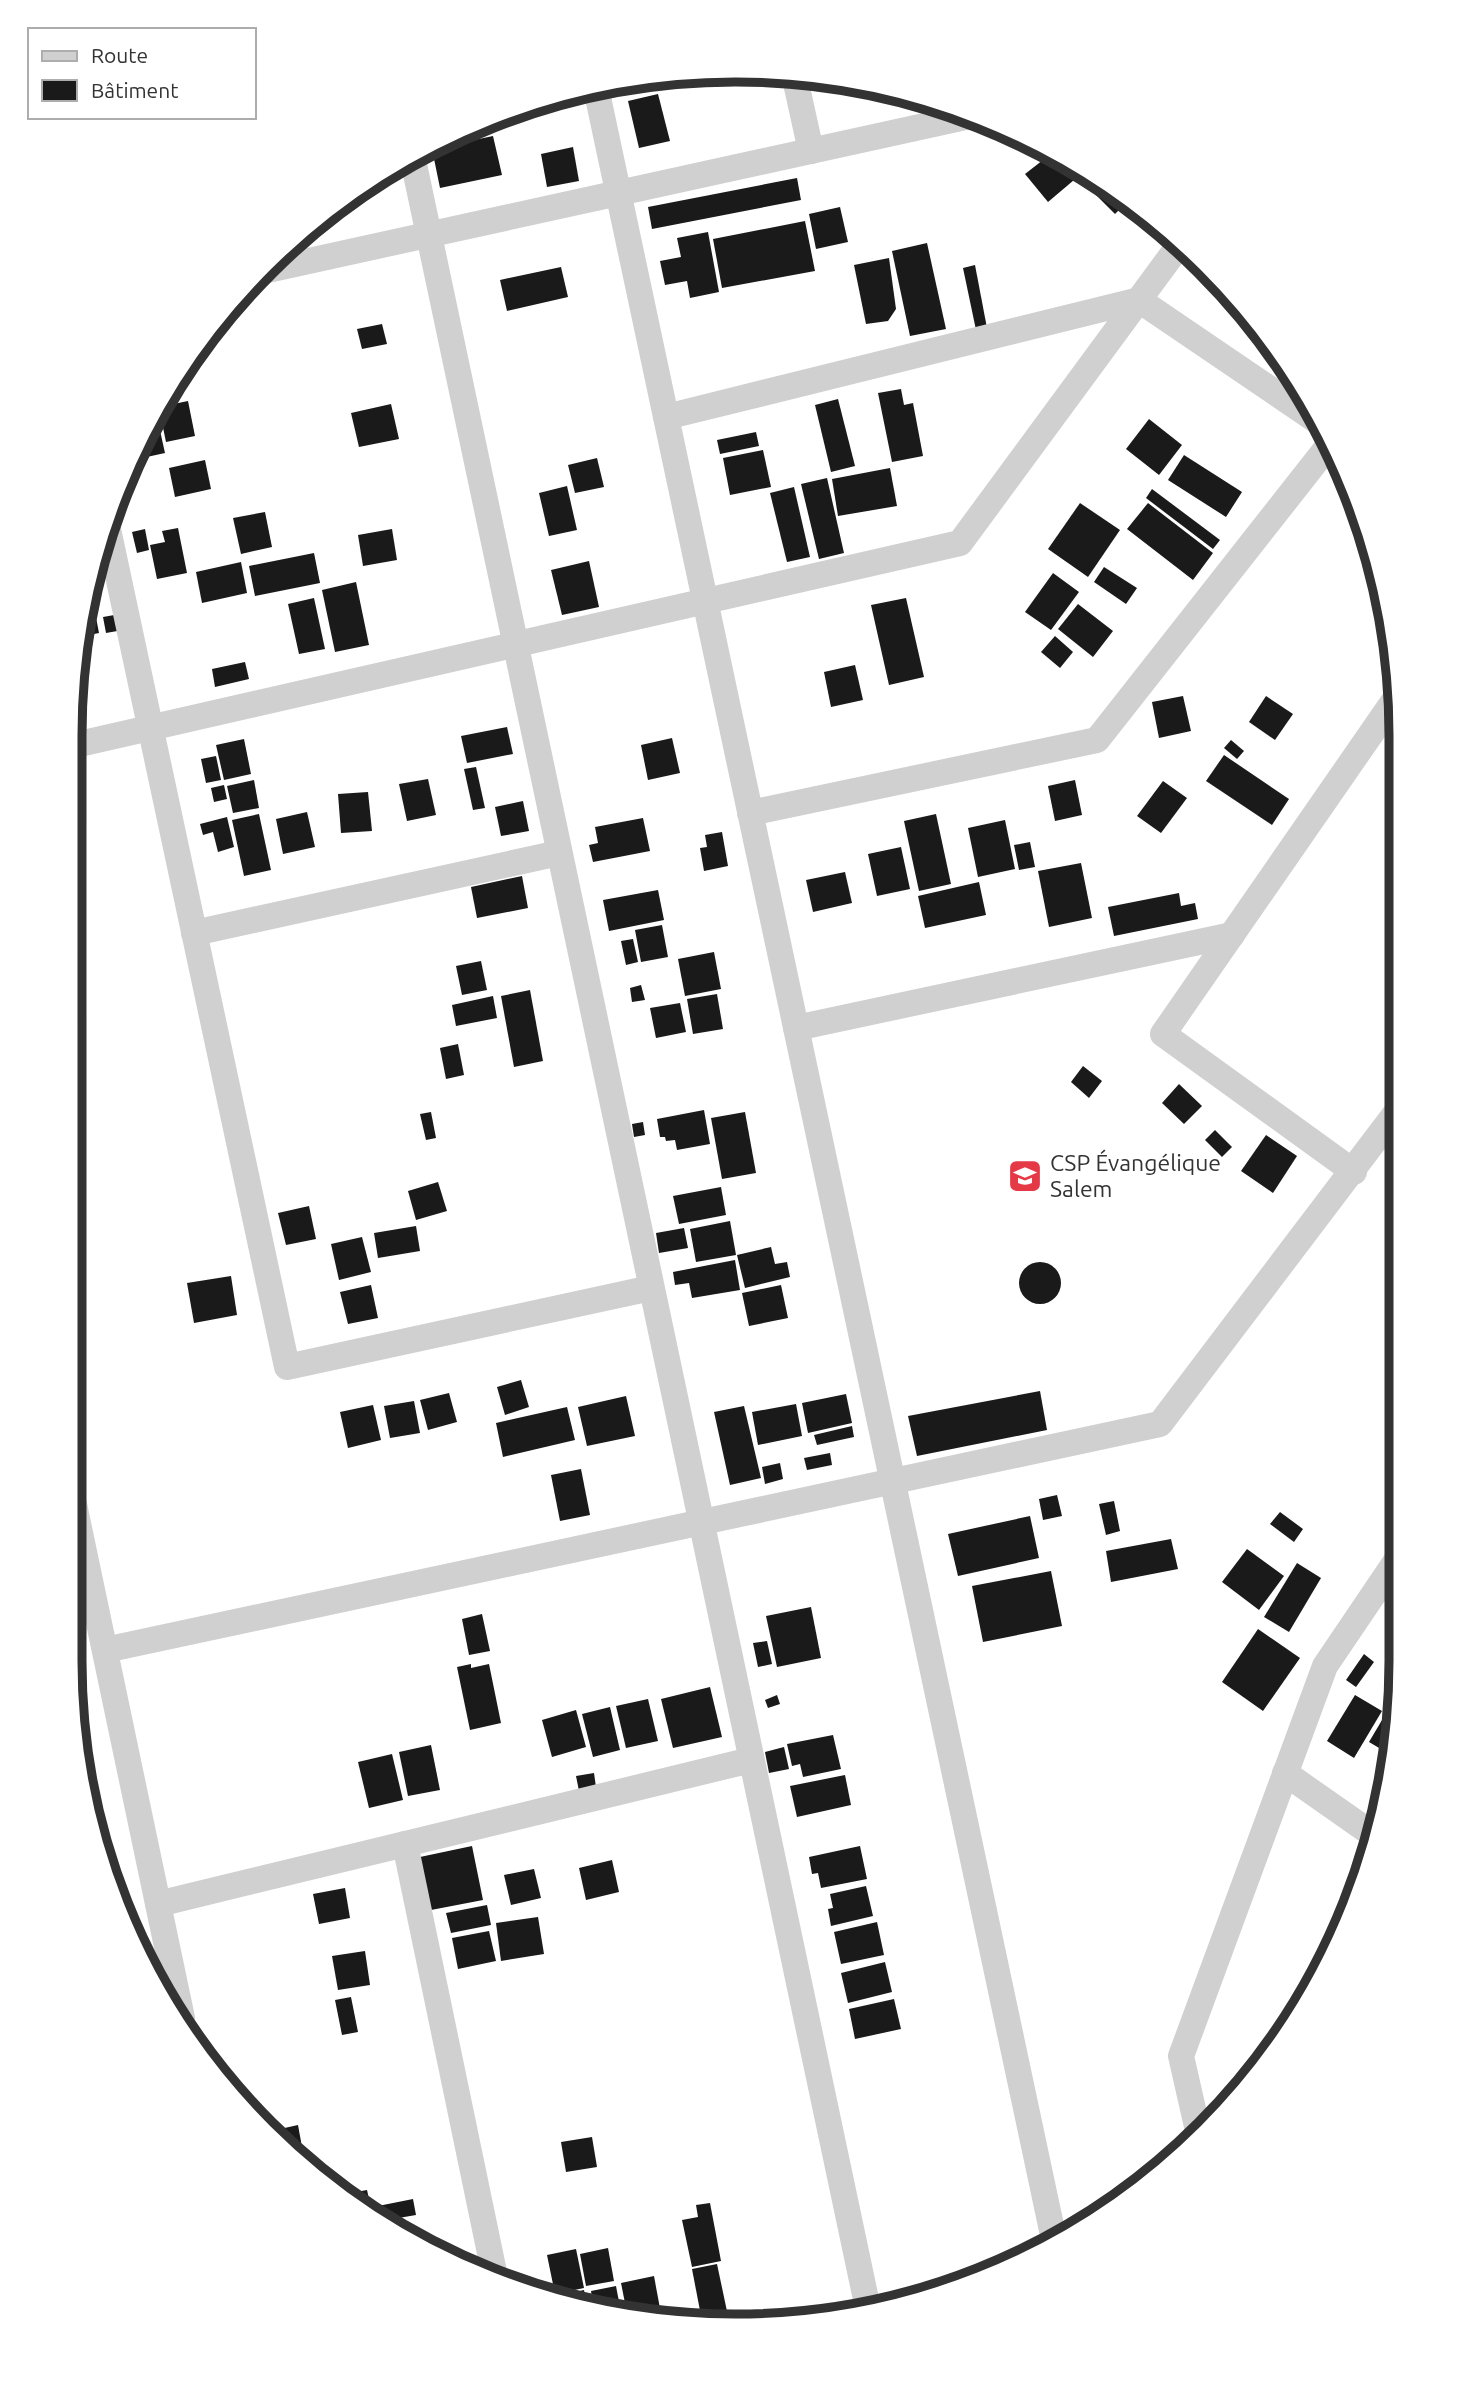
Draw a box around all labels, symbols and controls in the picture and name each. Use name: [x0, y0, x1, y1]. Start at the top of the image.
legend: [28, 28, 256, 119]
text: Route: [91, 43, 148, 67]
text: Bâtiment: [91, 78, 178, 102]
place label: CSP Évangélique Salem: [1050, 1149, 1221, 1201]
school or university icon: CSP Évangélique Salem: [1006, 1157, 1044, 1195]

